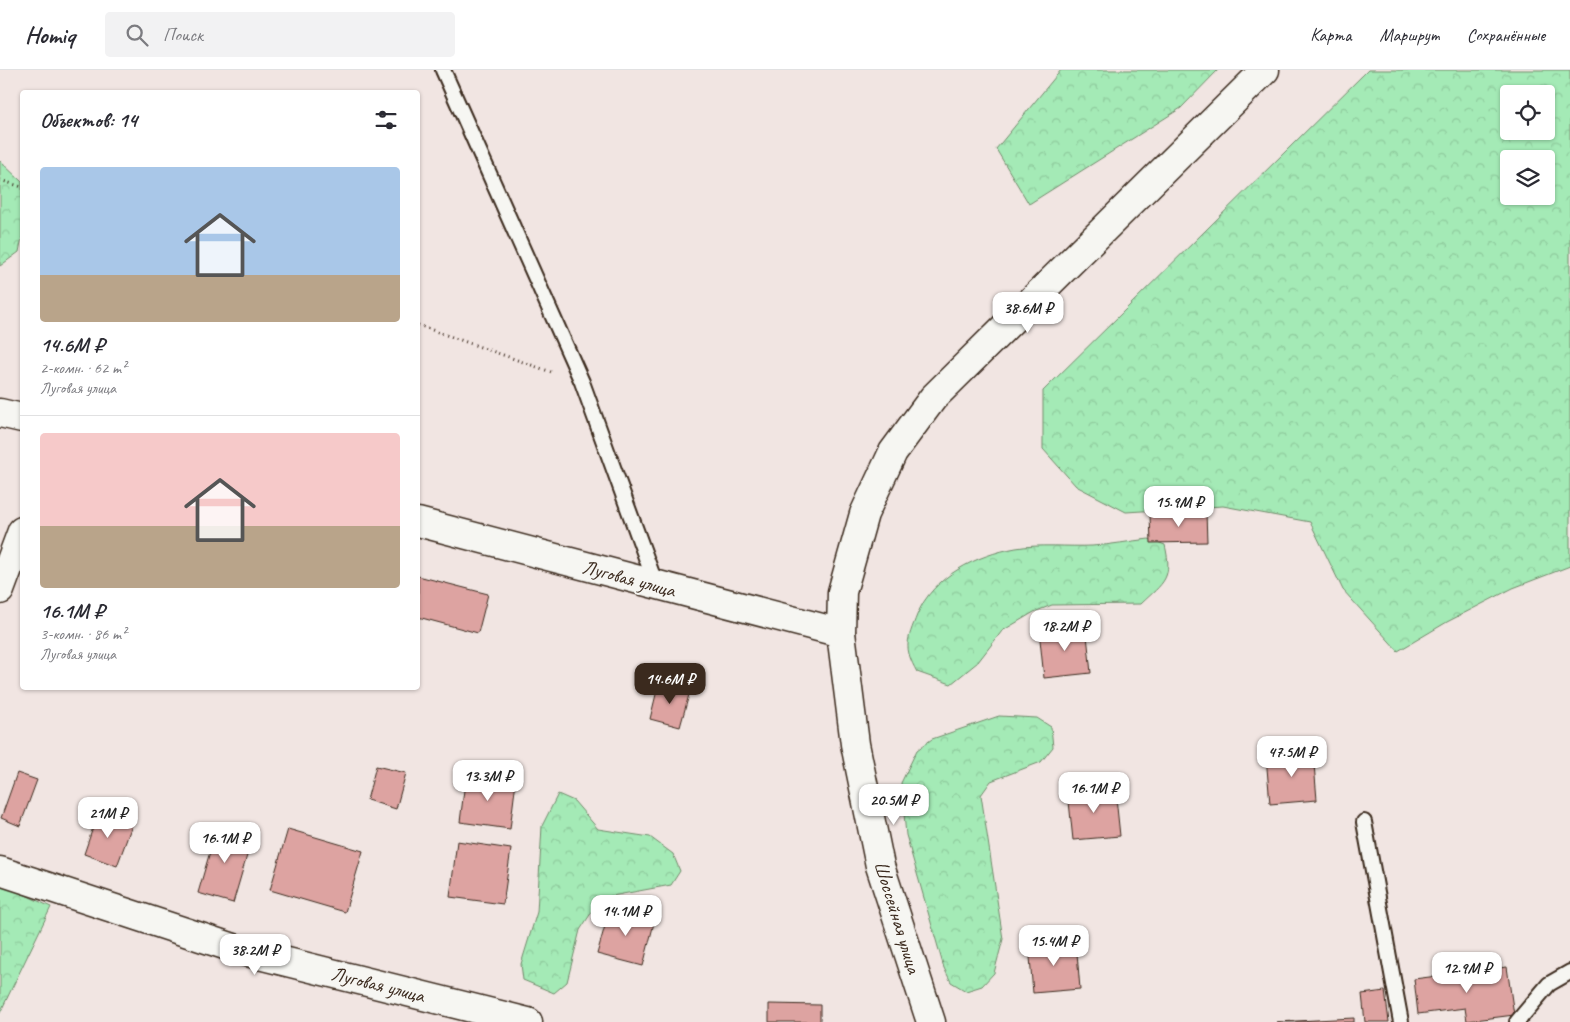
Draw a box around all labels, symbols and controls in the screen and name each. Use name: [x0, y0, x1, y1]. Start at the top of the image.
search box: [105, 12, 455, 57]
text: Homiq: [25, 20, 75, 50]
icon: search: [123, 21, 151, 49]
text: Поиск: [163, 23, 203, 47]
text: Карта: [1310, 24, 1351, 46]
text: Маршрут: [1379, 24, 1439, 46]
text: Сохранённые: [1467, 24, 1545, 46]
map controls: [1500, 85, 1555, 205]
button: locate: [1500, 85, 1555, 140]
icon: filters: [372, 106, 400, 134]
text: Объектов: 14: [40, 107, 137, 133]
button: layers: [1500, 150, 1555, 205]
icon: home: [175, 200, 265, 290]
pin: 38.6M ₽: [982, 292, 1074, 334]
text: 38.6M ₽: [1004, 298, 1052, 318]
text: 14.6M ₽: [40, 332, 104, 358]
text: 2-комн. · 62 m²: [40, 358, 126, 378]
text: Луговая улица: [40, 378, 116, 398]
icon: home: [175, 465, 265, 555]
pin: 15.9M ₽: [1133, 486, 1225, 528]
text: 15.9M ₽: [1155, 492, 1203, 512]
street label: Луговая улица: [580, 554, 679, 603]
text: 16.1M ₽: [40, 598, 104, 624]
pin: 18.2M ₽: [1019, 610, 1111, 652]
text: 18.2M ₽: [1041, 616, 1089, 636]
text: 3-комн. · 86 m²: [40, 624, 126, 644]
text: Луговая улица: [40, 644, 116, 664]
pin: 14.6M ₽: [624, 662, 716, 705]
text: 14.6M ₽: [646, 669, 694, 689]
pin: 47.5M ₽: [1246, 736, 1338, 778]
text: 47.5M ₽: [1268, 742, 1316, 762]
pin: 13.3M ₽: [442, 760, 534, 802]
text: 13.3M ₽: [464, 766, 512, 786]
pin: 16.1M ₽: [1048, 772, 1140, 814]
text: 16.1M ₽: [1070, 778, 1118, 798]
pin: 20.5M ₽: [848, 784, 940, 826]
text: 20.5M ₽: [870, 790, 918, 810]
pin: 21M ₽: [73, 796, 143, 839]
text: 21M ₽: [89, 803, 127, 823]
pin: 16.1M ₽: [179, 822, 271, 864]
text: 16.1M ₽: [201, 828, 249, 848]
street label: Шоссейная улица: [869, 858, 927, 978]
pin: 14.1M ₽: [580, 894, 672, 937]
text: 14.1M ₽: [602, 901, 650, 921]
pin: 15.4M ₽: [1008, 924, 1100, 967]
text: 15.4M ₽: [1030, 931, 1078, 951]
pin: 38.2M ₽: [209, 934, 301, 976]
text: 38.2M ₽: [231, 940, 279, 960]
pin: 12.9M ₽: [1421, 952, 1513, 994]
text: 12.9M ₽: [1443, 958, 1491, 978]
street label: Луговая улица: [329, 961, 428, 1008]

